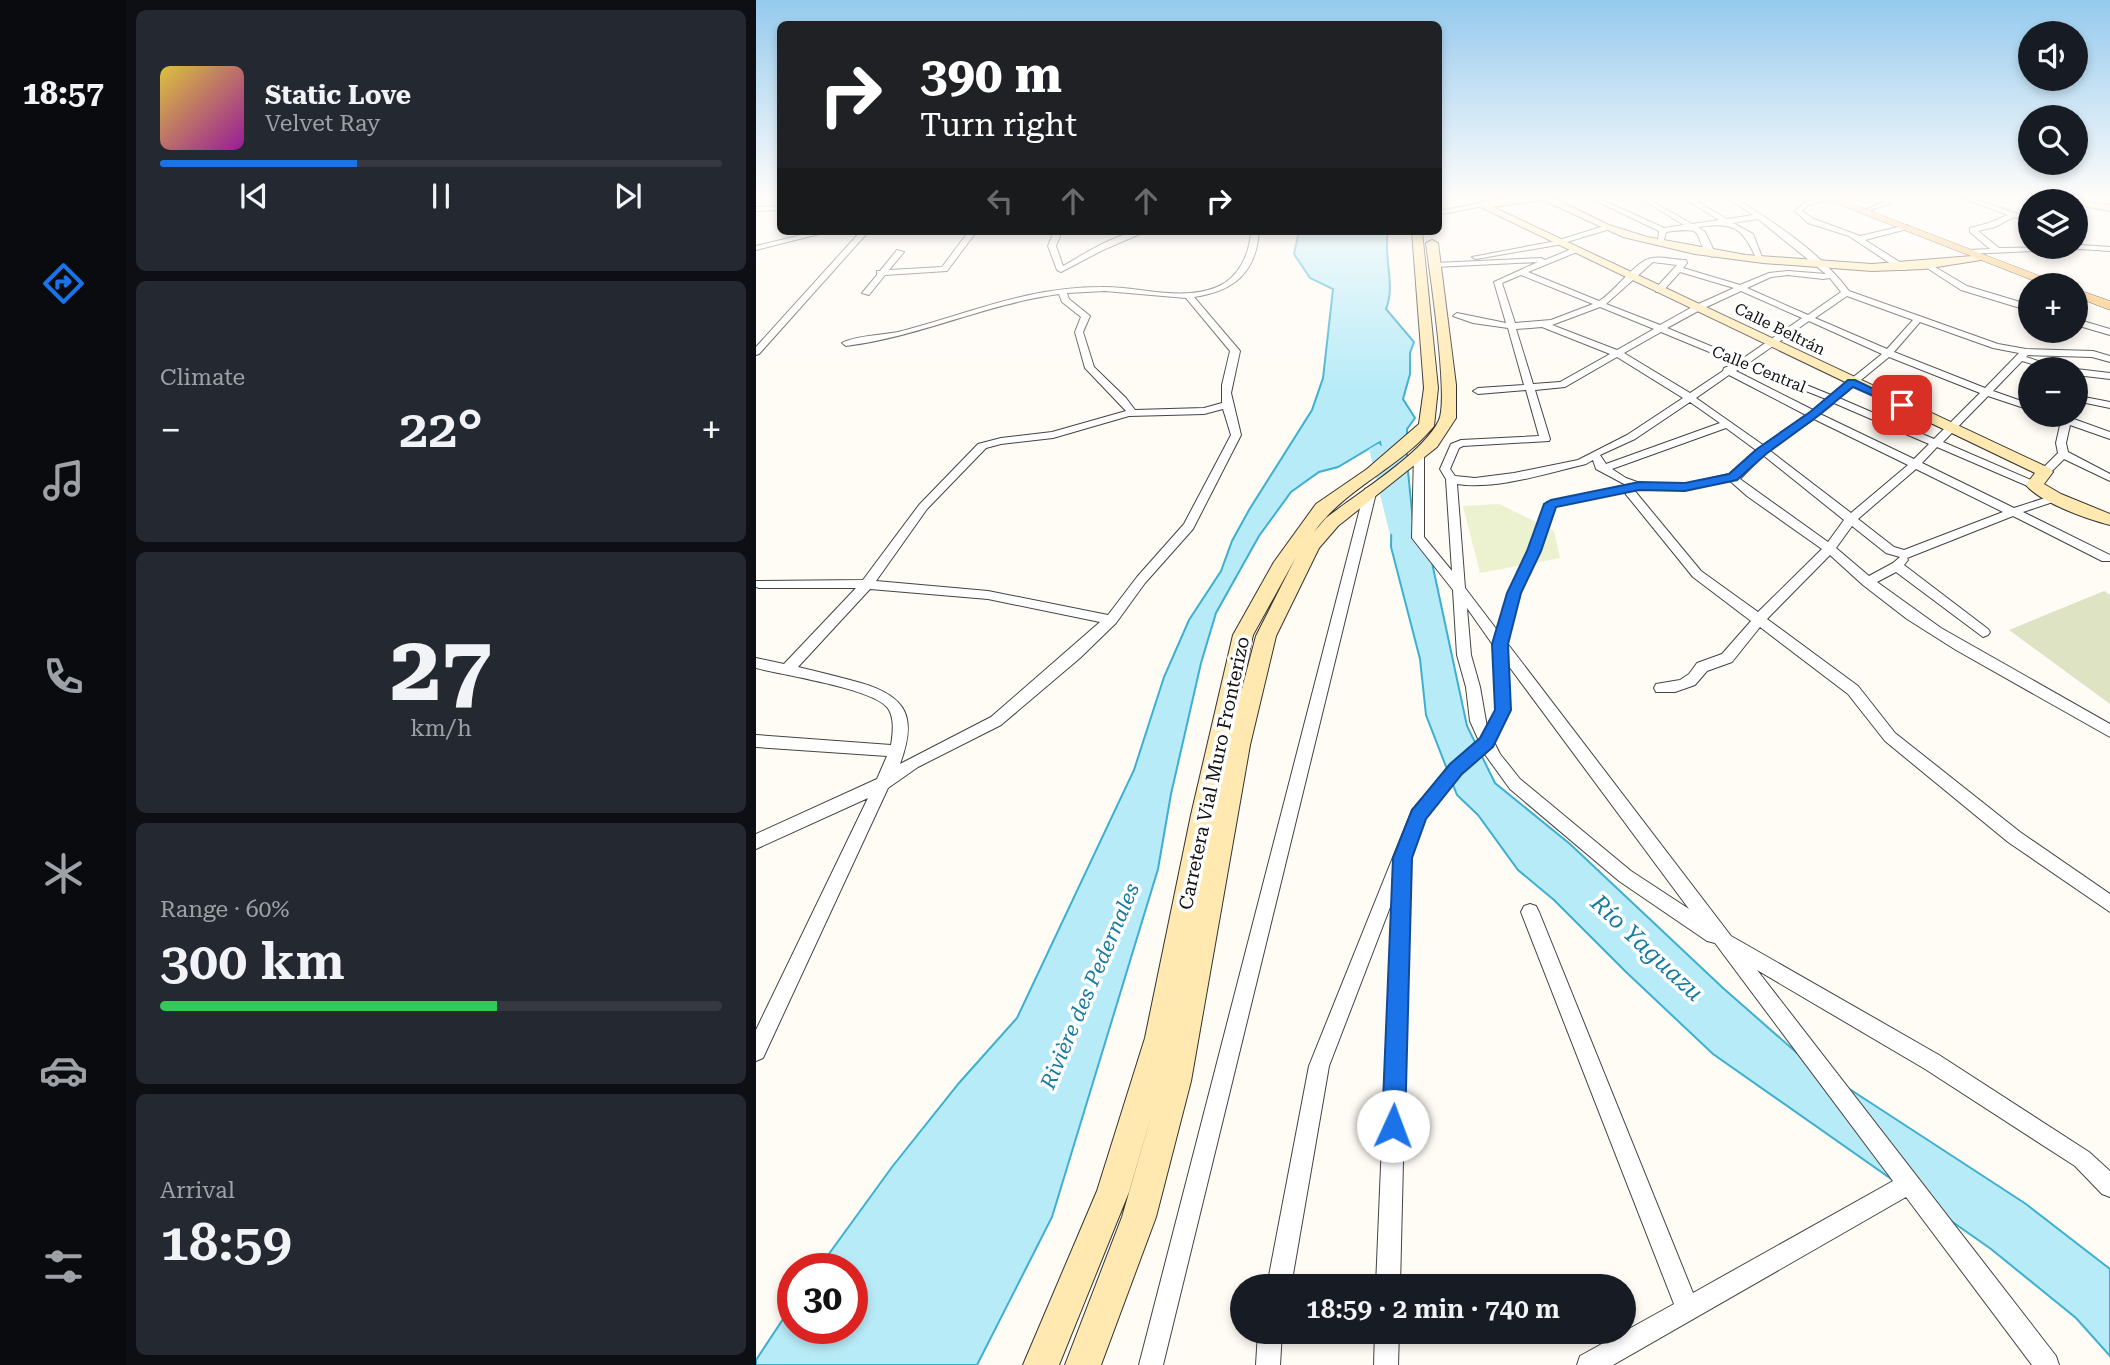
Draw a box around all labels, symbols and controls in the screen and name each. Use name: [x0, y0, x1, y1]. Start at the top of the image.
map controls: [2018, 21, 2088, 427]
button: sound: [2018, 21, 2088, 91]
text: 390 m: [920, 47, 1062, 104]
icon: right: [805, 49, 896, 140]
text: 18:57: [22, 74, 104, 112]
text: Static Love: [265, 80, 411, 110]
button: search: [2018, 105, 2088, 175]
text: Turn right: [920, 106, 1077, 144]
text: Velvet Ray: [265, 110, 380, 137]
icon: previous: [235, 177, 273, 215]
icon: pause: [422, 177, 460, 215]
icon: next: [609, 177, 647, 215]
icon: left: [981, 182, 1019, 220]
icon: ahead: [1054, 182, 1092, 220]
icon: ahead: [1127, 182, 1165, 220]
icon: right: [1200, 182, 1238, 220]
button: layers: [2018, 189, 2088, 259]
icon: directions: [39, 259, 88, 308]
button: +: [2018, 273, 2088, 343]
street label: Calle Beltrán: [1732, 299, 1828, 359]
street label: Calle Central: [1709, 342, 1809, 396]
button: −: [2018, 357, 2088, 427]
text: Climate: [160, 364, 245, 391]
pin: [1872, 375, 1932, 435]
icon: arrive: [1883, 386, 1921, 424]
text: 22°: [399, 399, 483, 460]
text: −: [160, 408, 181, 452]
text: +: [701, 408, 722, 452]
icon: music: [39, 456, 88, 505]
text: 27: [390, 616, 492, 722]
street label: Carretera Vial Muro Fronterizo: [1174, 634, 1254, 912]
icon: phone: [39, 652, 88, 701]
text: km/h: [410, 715, 472, 742]
icon: climate: [39, 849, 88, 898]
water label: Rivière des Pedernales: [1035, 879, 1144, 1093]
water label: Río Yaguazu: [1584, 888, 1709, 1007]
text: Range · 60%: [160, 896, 289, 923]
text: 300 km: [160, 931, 345, 992]
icon: car: [39, 1046, 88, 1095]
position arrow: [1356, 1089, 1430, 1163]
text: Arrival: [160, 1177, 235, 1204]
text: 18:59: [160, 1212, 292, 1273]
icon: filters: [39, 1242, 88, 1291]
speed limit sign: 30: [777, 1253, 868, 1344]
text: 18:59 · 2 min · 740 m: [1306, 1294, 1560, 1324]

